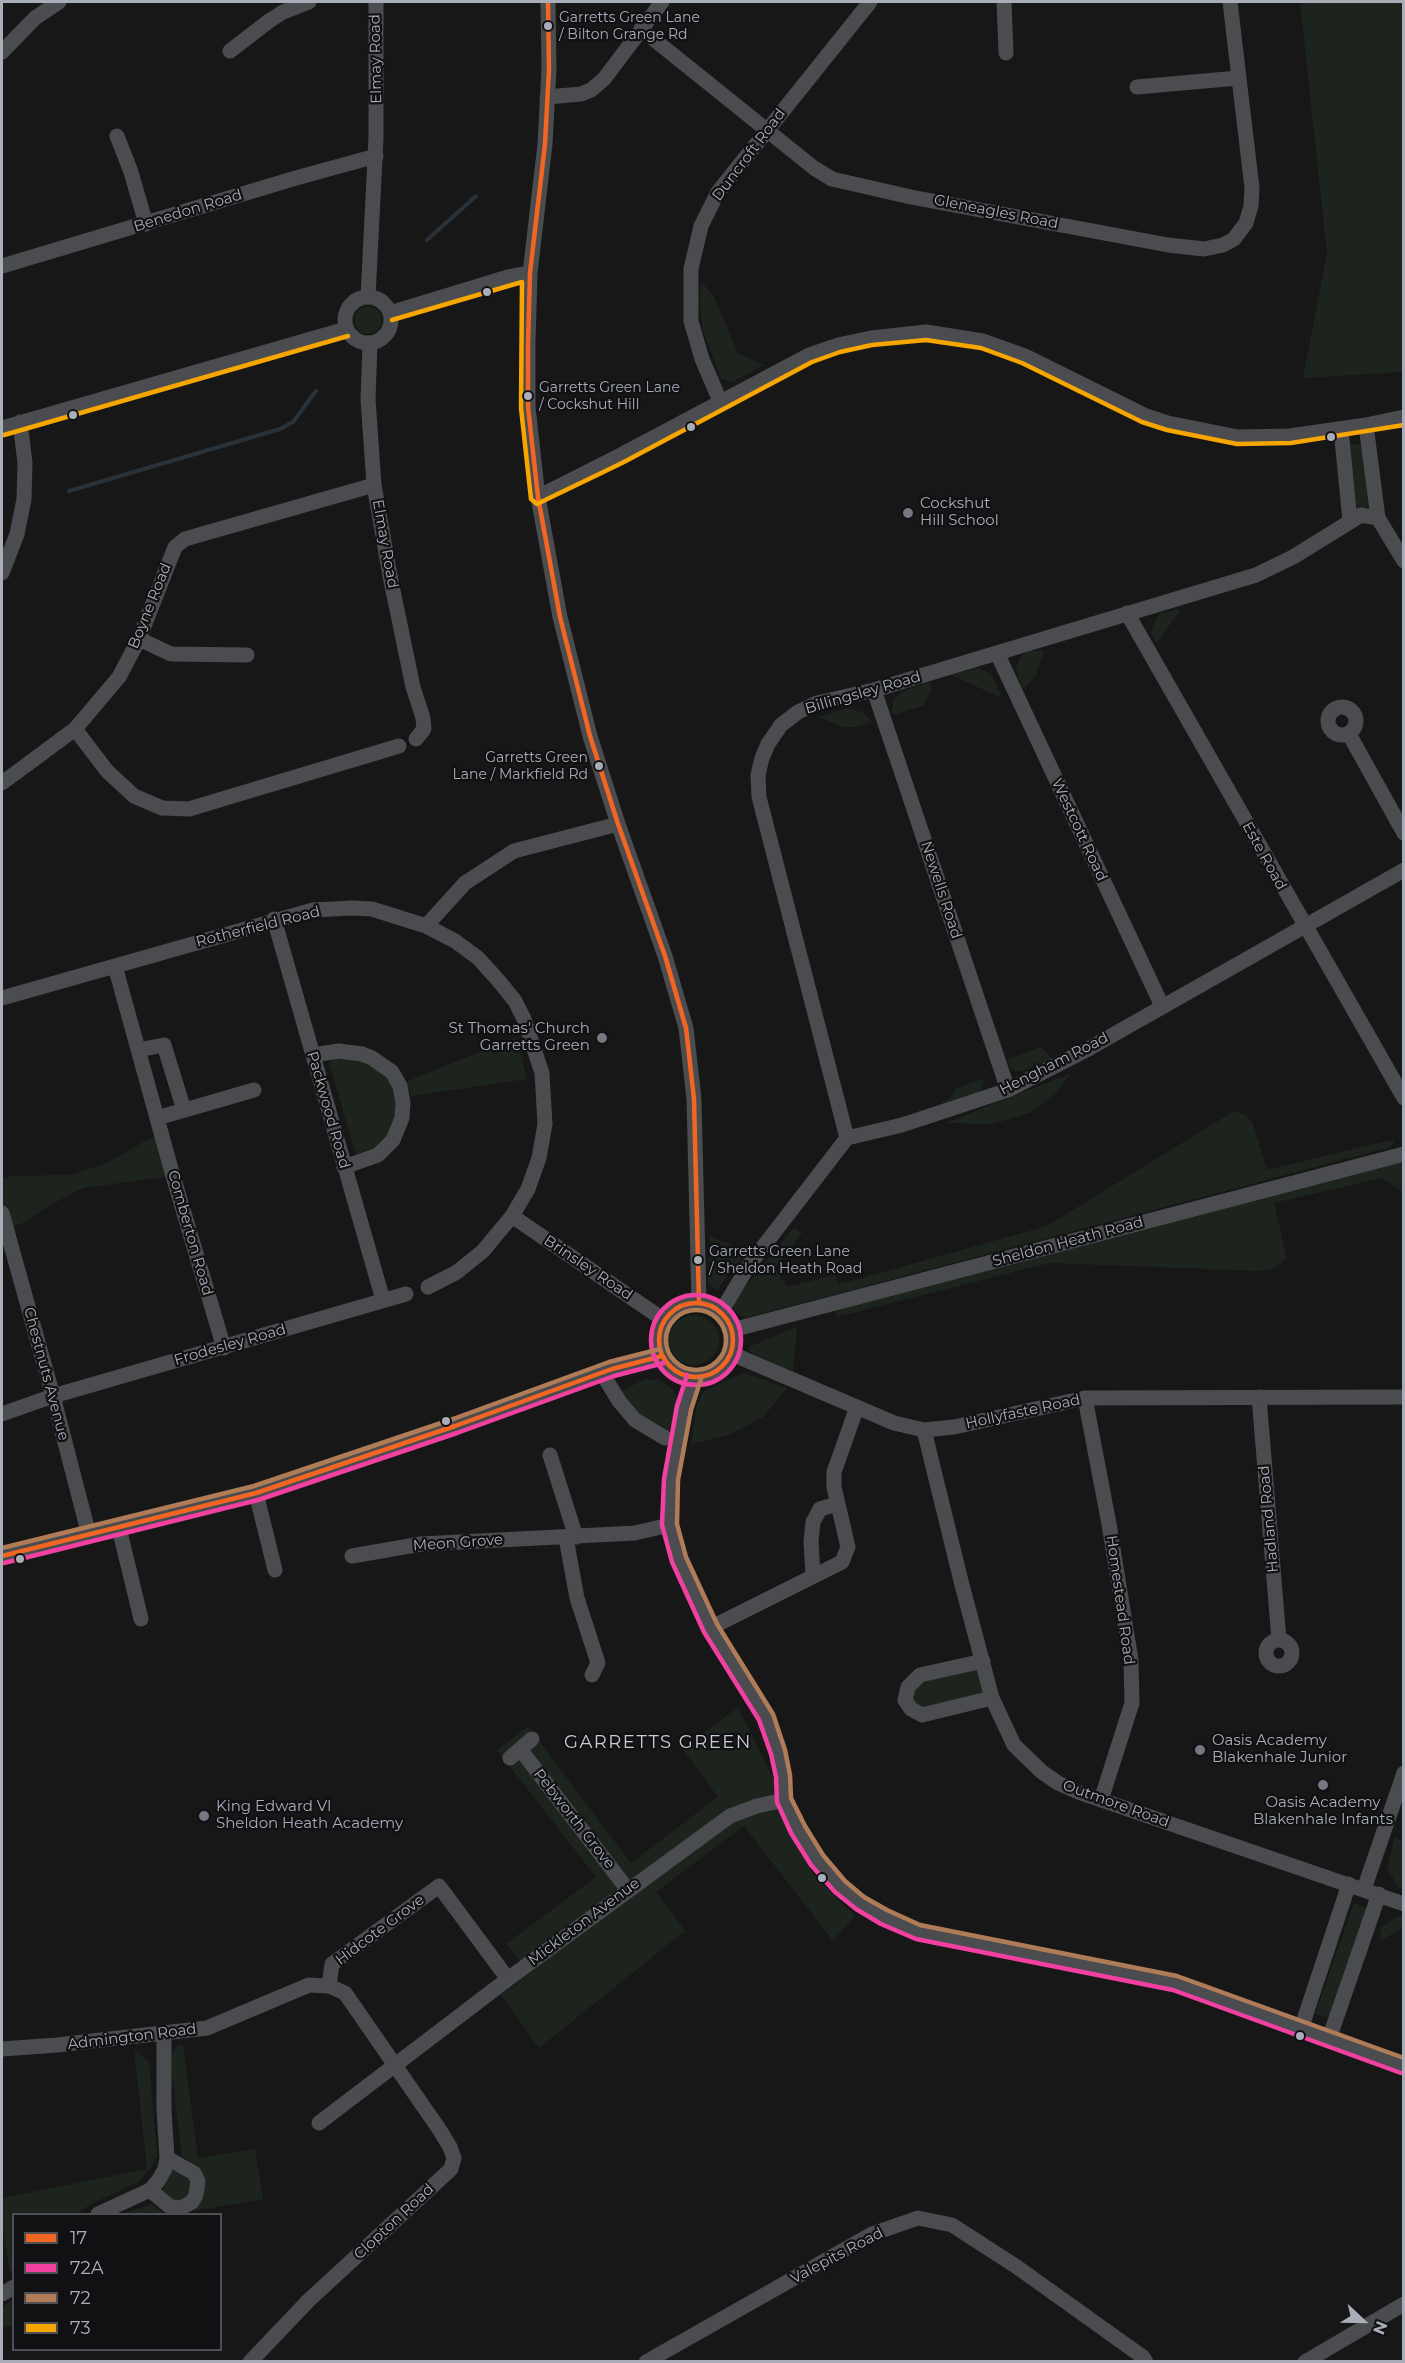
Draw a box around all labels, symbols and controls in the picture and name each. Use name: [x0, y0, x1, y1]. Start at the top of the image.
place label: Garretts Green Lane / Bilton Grange Rd: [559, 10, 700, 42]
street label: Elmay Road: [366, 14, 386, 104]
marker: Garretts Green Lane / Bilton Grange Rd: [542, 20, 554, 32]
street label: Duncroft Road: [709, 105, 789, 205]
street label: Benedon Road: [132, 186, 244, 236]
street label: Gleneagles Road: [932, 191, 1060, 233]
unlabelled marker: [481, 286, 493, 298]
place label: Garretts Green Lane / Cockshut Hill: [539, 380, 680, 412]
marker: Garretts Green Lane / Cockshut Hill: [522, 390, 534, 402]
unlabelled marker: [67, 409, 79, 421]
unlabelled marker: [685, 421, 697, 433]
unlabelled marker: [1325, 431, 1337, 443]
place label: Cockshut Hill School: [920, 495, 999, 530]
street label: Elmay Road: [368, 498, 402, 590]
marker: Cockshut Hill School: [901, 506, 915, 520]
street label: Boyne Road: [125, 560, 175, 652]
street label: Billingsley Road: [803, 668, 923, 718]
place label: Garretts Green Lane / Markfield Rd: [453, 750, 588, 782]
marker: Garretts Green Lane / Markfield Rd: [593, 760, 605, 772]
street label: Westcott Road: [1047, 776, 1111, 884]
street label: Este Road: [1238, 819, 1290, 893]
street label: Newells Road: [917, 839, 965, 941]
street label: Rotherfield Road: [194, 903, 322, 951]
place label: St Thomas' Church Garretts Green: [448, 1020, 590, 1055]
street label: Hengham Road: [997, 1029, 1111, 1099]
marker: St Thomas' Church Garretts Green: [595, 1031, 609, 1045]
street label: Packwood Road: [303, 1049, 353, 1171]
street label: Comberton Road: [163, 1168, 217, 1298]
street label: Sheldon Heath Road: [991, 1213, 1145, 1271]
street label: Brinsley Road: [540, 1232, 636, 1304]
place label: Garretts Green Lane / Sheldon Heath Road: [709, 1244, 862, 1276]
marker: Garretts Green Lane / Sheldon Heath Road: [692, 1254, 704, 1266]
street label: Chestnuts Avenue: [20, 1305, 72, 1443]
street label: Frodesley Road: [172, 1320, 288, 1370]
street label: Hollyfaste Road: [964, 1391, 1082, 1433]
unlabelled marker: [440, 1415, 452, 1427]
street label: Hadland Road: [1255, 1465, 1283, 1573]
street label: Meon Grove: [412, 1531, 504, 1555]
street label: Homestead Road: [1102, 1534, 1138, 1666]
unlabelled marker: [14, 1553, 26, 1565]
district label: GARRETTS GREEN: [564, 1732, 752, 1754]
place label: Oasis Academy Blakenhale Junior: [1212, 1732, 1347, 1767]
marker: Oasis Academy Blakenhale Junior: [1193, 1743, 1207, 1757]
street label: Pebworth Grove: [529, 1765, 619, 1873]
street label: Outmore Road: [1060, 1776, 1172, 1832]
marker: Oasis Academy Blakenhale Infants: [1316, 1778, 1330, 1792]
place label: Oasis Academy Blakenhale Infants: [1253, 1794, 1393, 1829]
place label: King Edward VI Sheldon Heath Academy: [216, 1798, 403, 1833]
marker: King Edward VI Sheldon Heath Academy: [197, 1809, 211, 1823]
unlabelled marker: [816, 1872, 828, 1884]
street label: Mickleton Avenue: [525, 1874, 643, 1970]
street label: Hidcote Grove: [332, 1891, 428, 1969]
street label: Admington Road: [67, 2020, 197, 2054]
unlabelled marker: [1294, 2030, 1306, 2042]
street label: Clopton Road: [350, 2180, 438, 2264]
legend: [12, 2213, 222, 2351]
street label: Valepits Road: [788, 2224, 886, 2288]
text: 17: [70, 2227, 87, 2249]
text: 72A: [70, 2257, 104, 2279]
text: 72: [70, 2287, 91, 2309]
north arrow: [1333, 2291, 1393, 2351]
text: 73: [70, 2317, 91, 2339]
text: N: [1369, 2318, 1391, 2337]

